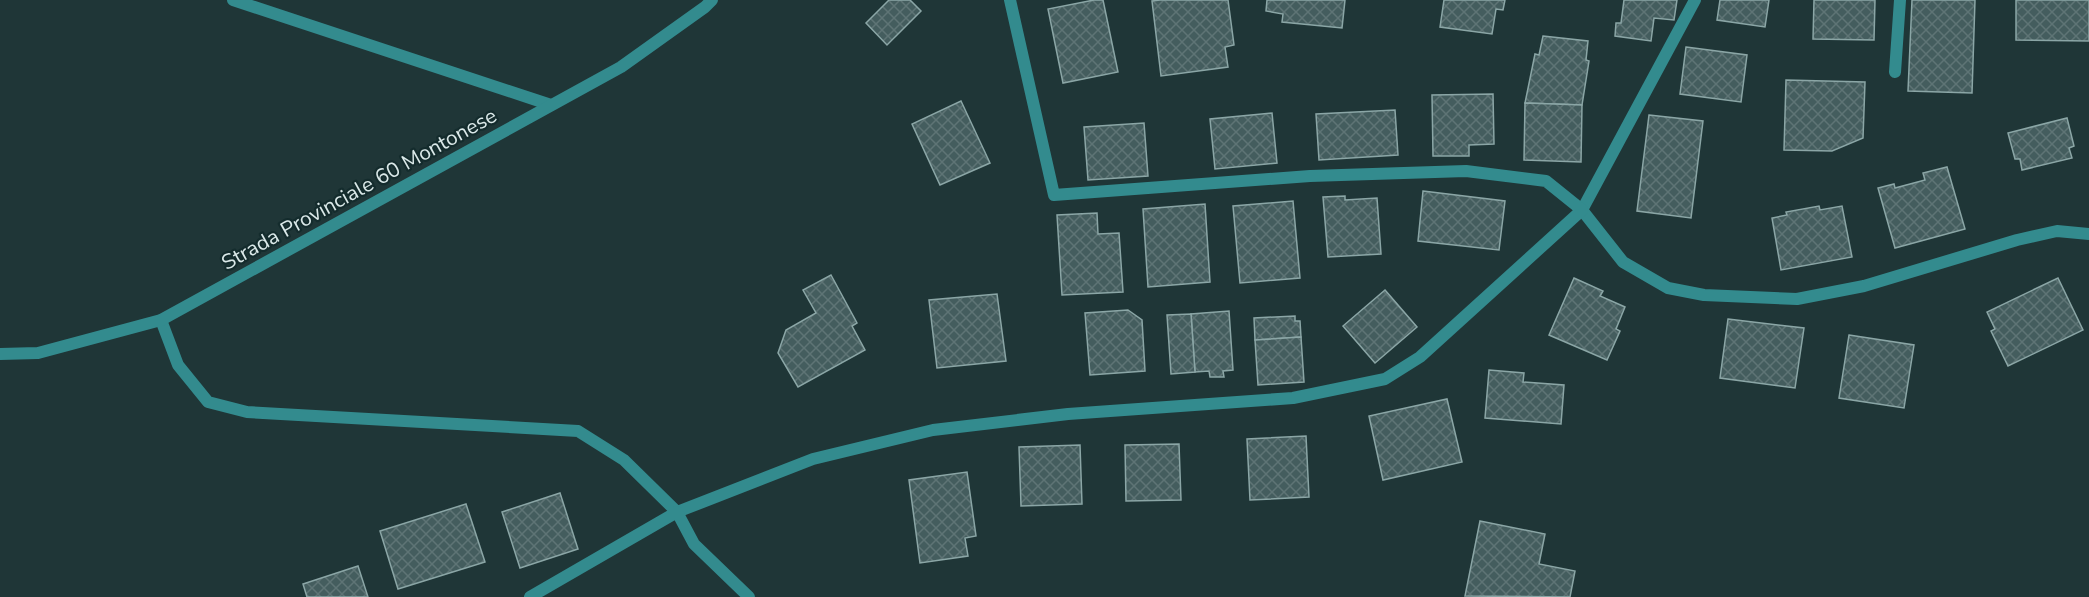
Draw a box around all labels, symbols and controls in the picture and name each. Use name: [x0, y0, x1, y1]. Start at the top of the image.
street label: Strada Provinciale 60 Montonese: [216, 101, 502, 277]

